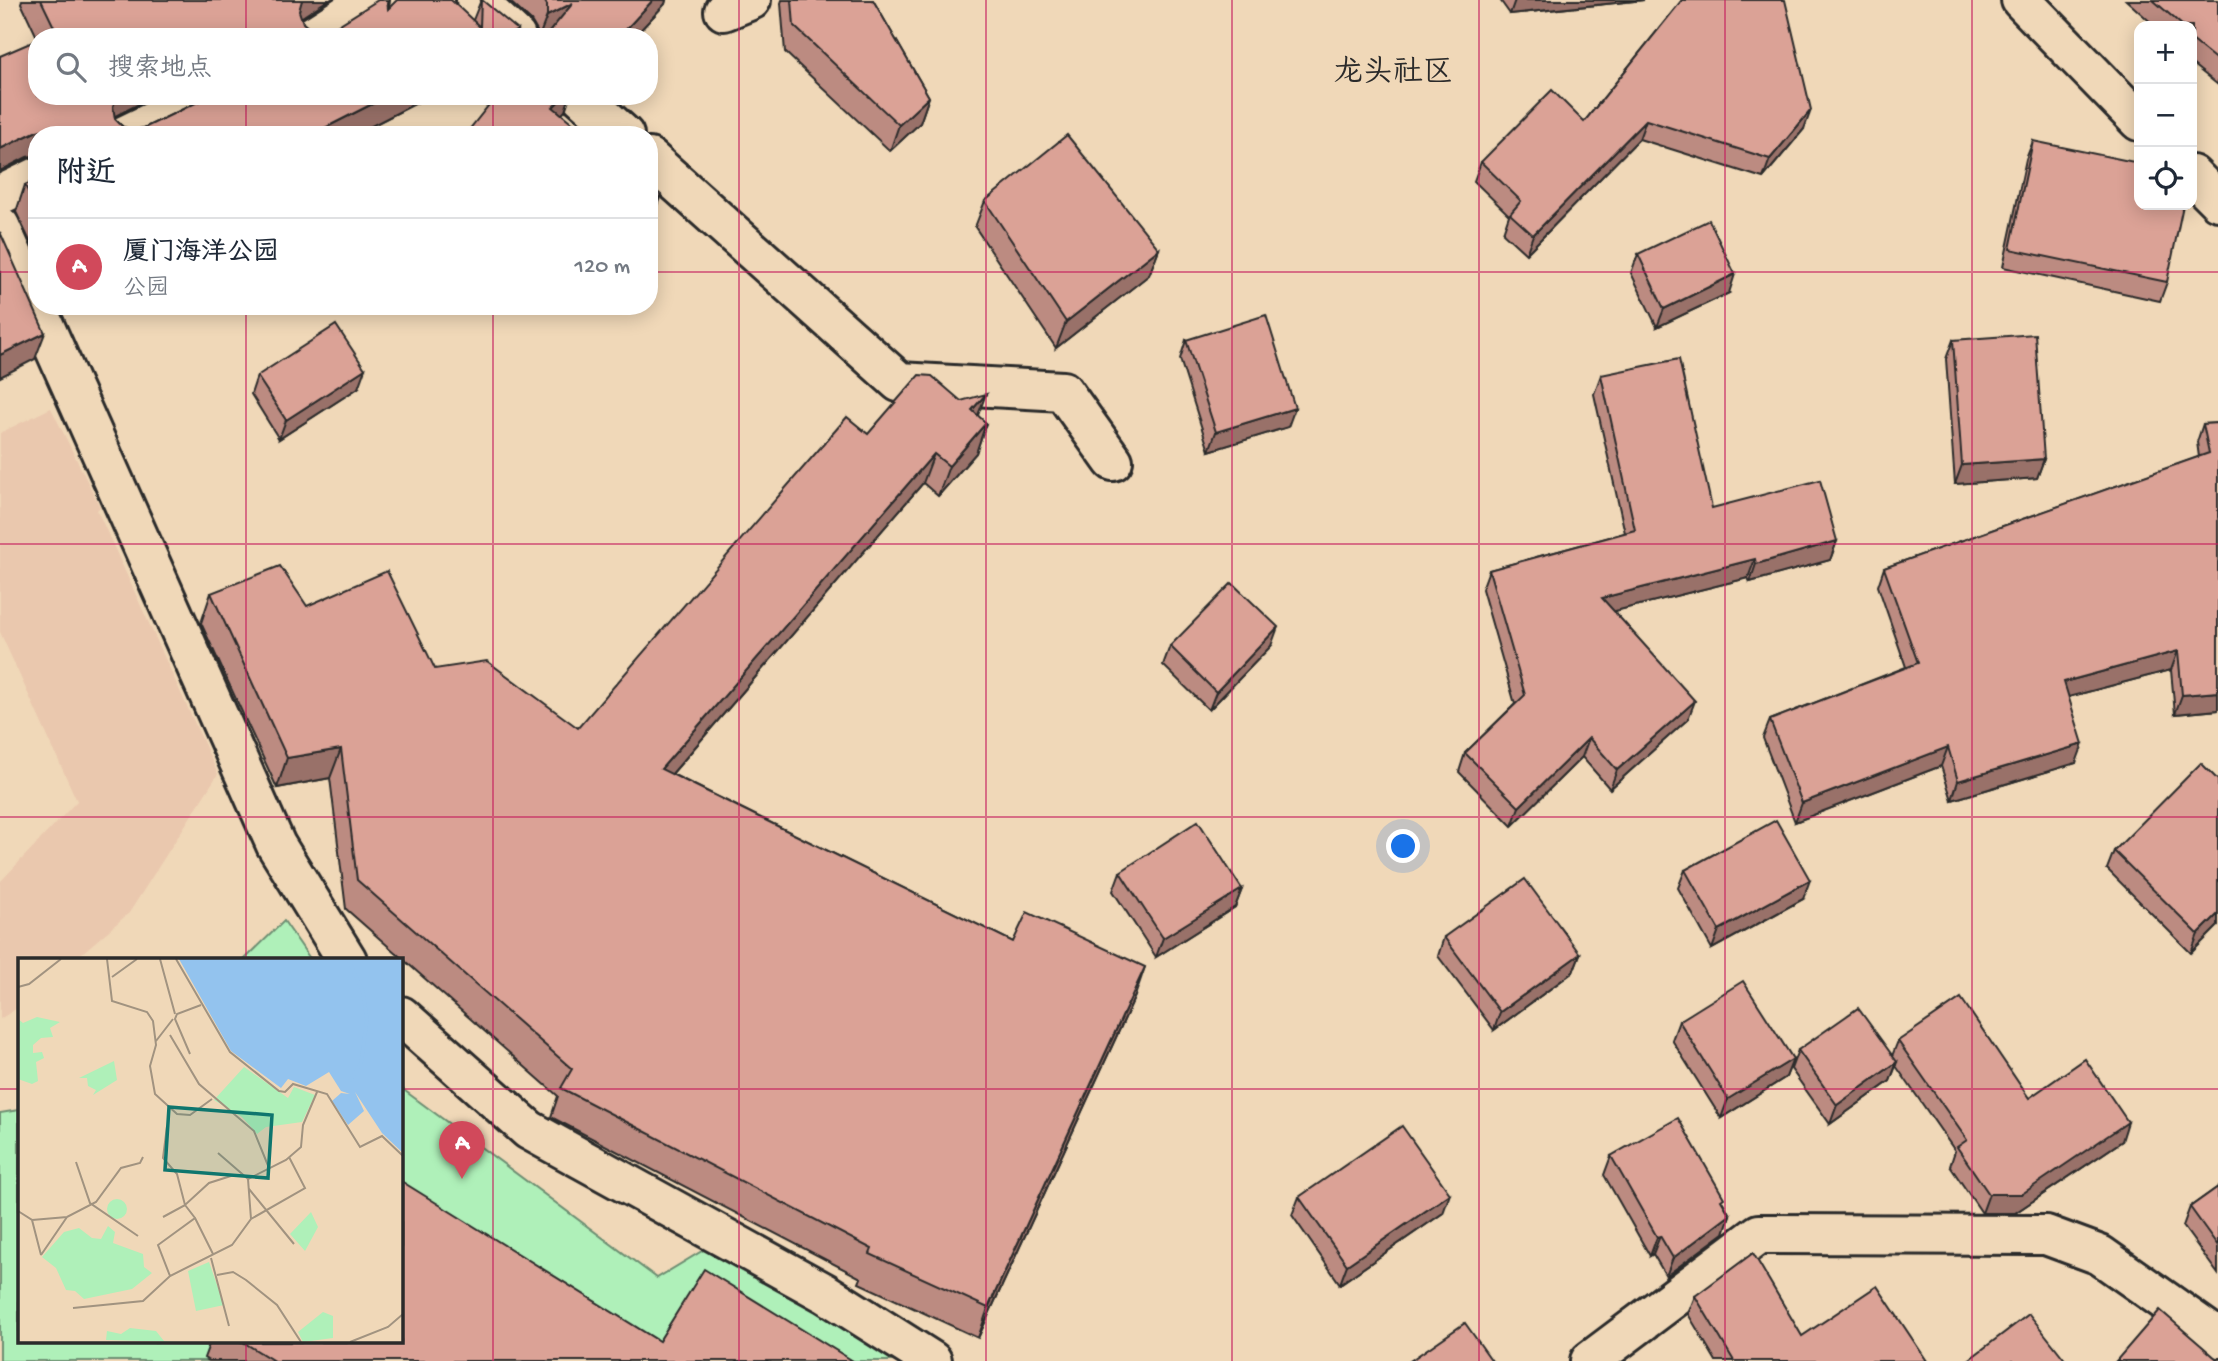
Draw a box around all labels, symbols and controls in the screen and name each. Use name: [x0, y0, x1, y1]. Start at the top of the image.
map controls: [2134, 21, 2197, 210]
button: +: [2134, 21, 2197, 84]
search box: [28, 28, 658, 105]
icon: search: [52, 48, 90, 86]
text: 搜索地点: [108, 55, 212, 86]
district label: 龙头社区: [1333, 55, 1453, 92]
button: −: [2134, 84, 2197, 147]
button: locate: [2134, 147, 2197, 210]
text: 附近: [56, 158, 116, 193]
text: 厦门海洋公园: [123, 239, 279, 270]
text: A: [72, 254, 86, 281]
text: 120 m: [575, 254, 630, 281]
text: 公园: [123, 276, 169, 303]
your location: [1386, 829, 1420, 863]
inset map: [18, 958, 402, 1344]
pin: A: [439, 1121, 485, 1179]

